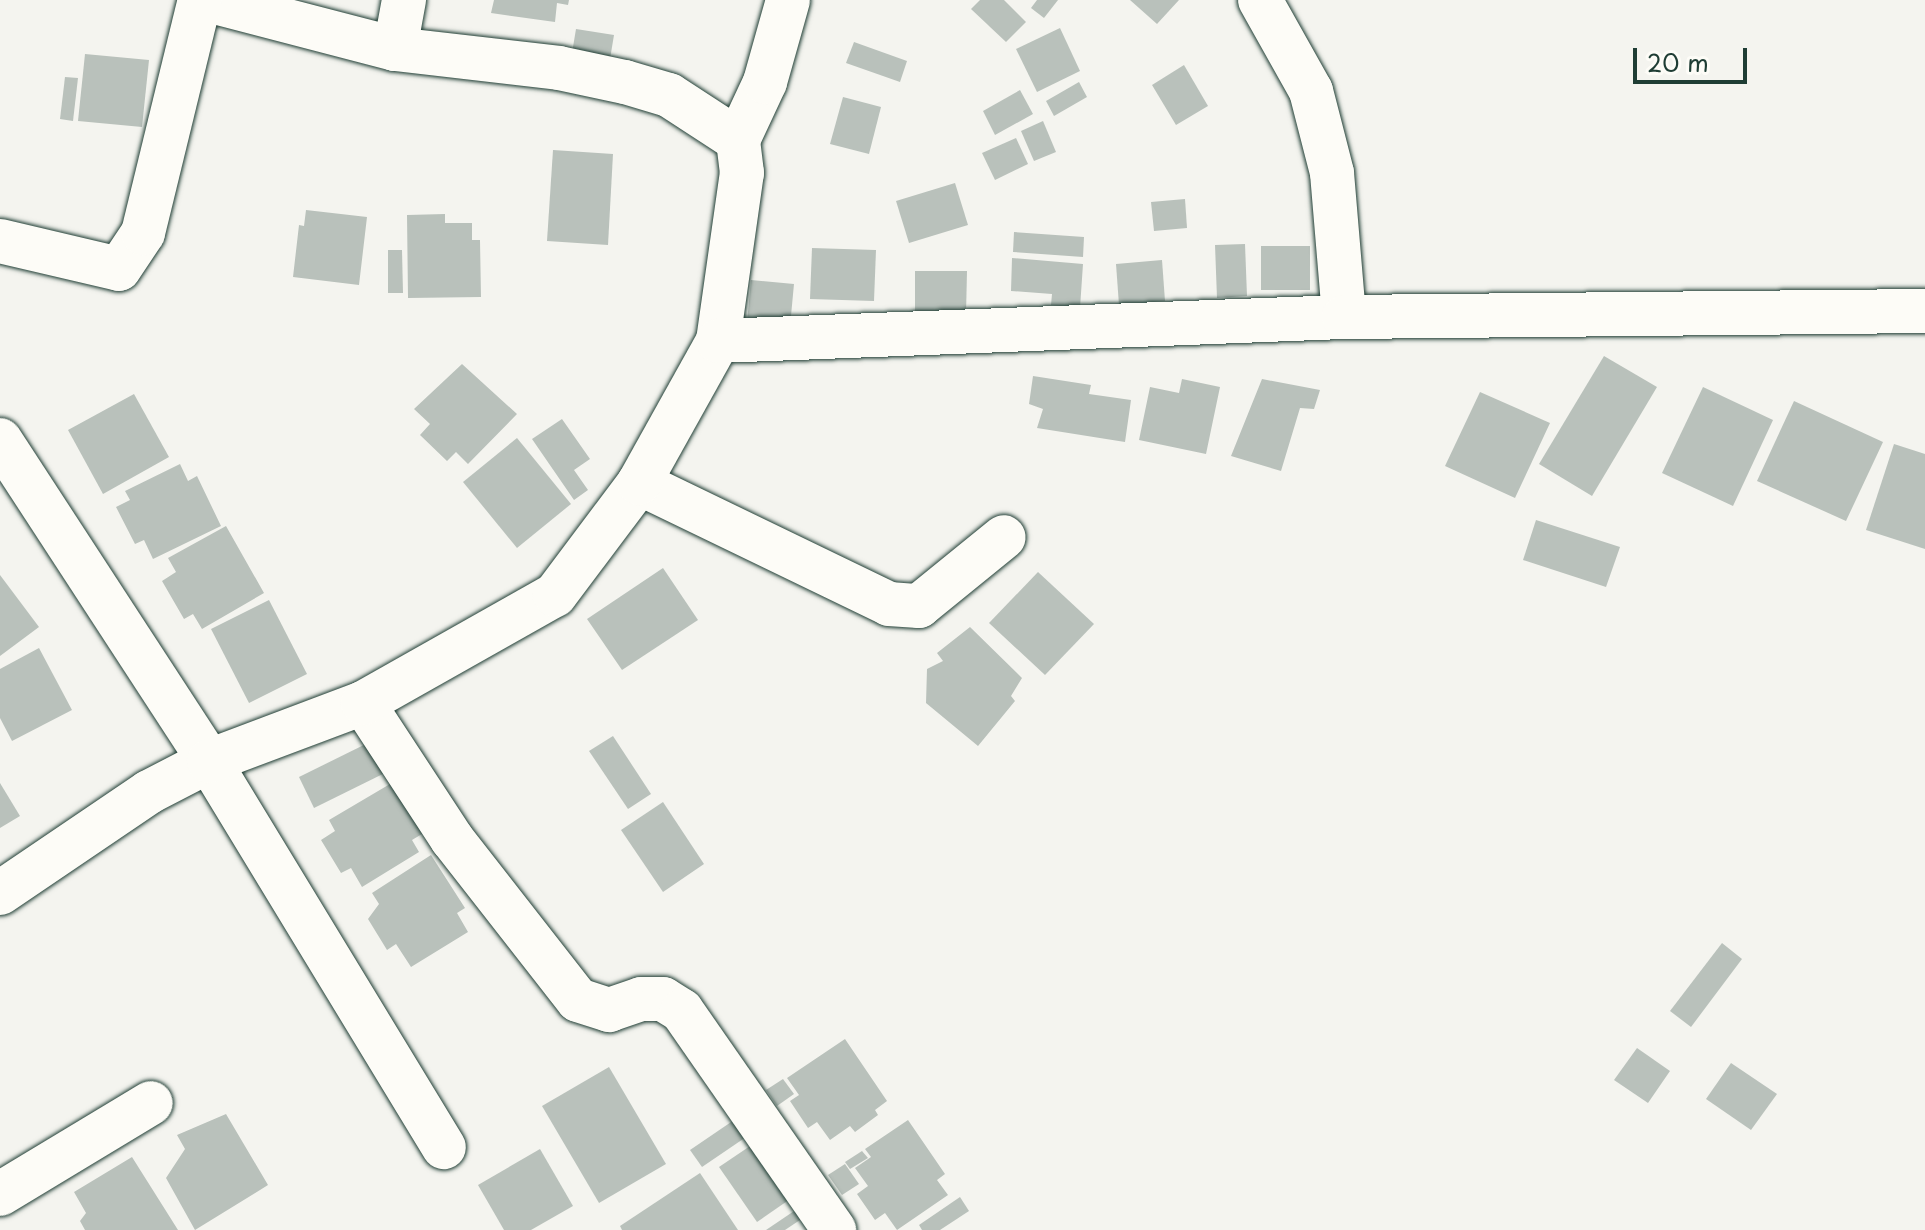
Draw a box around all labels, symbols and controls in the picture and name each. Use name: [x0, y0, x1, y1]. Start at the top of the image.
scale bar: [1637, 32, 1751, 82]
text: 20 m: [1647, 44, 1709, 80]

